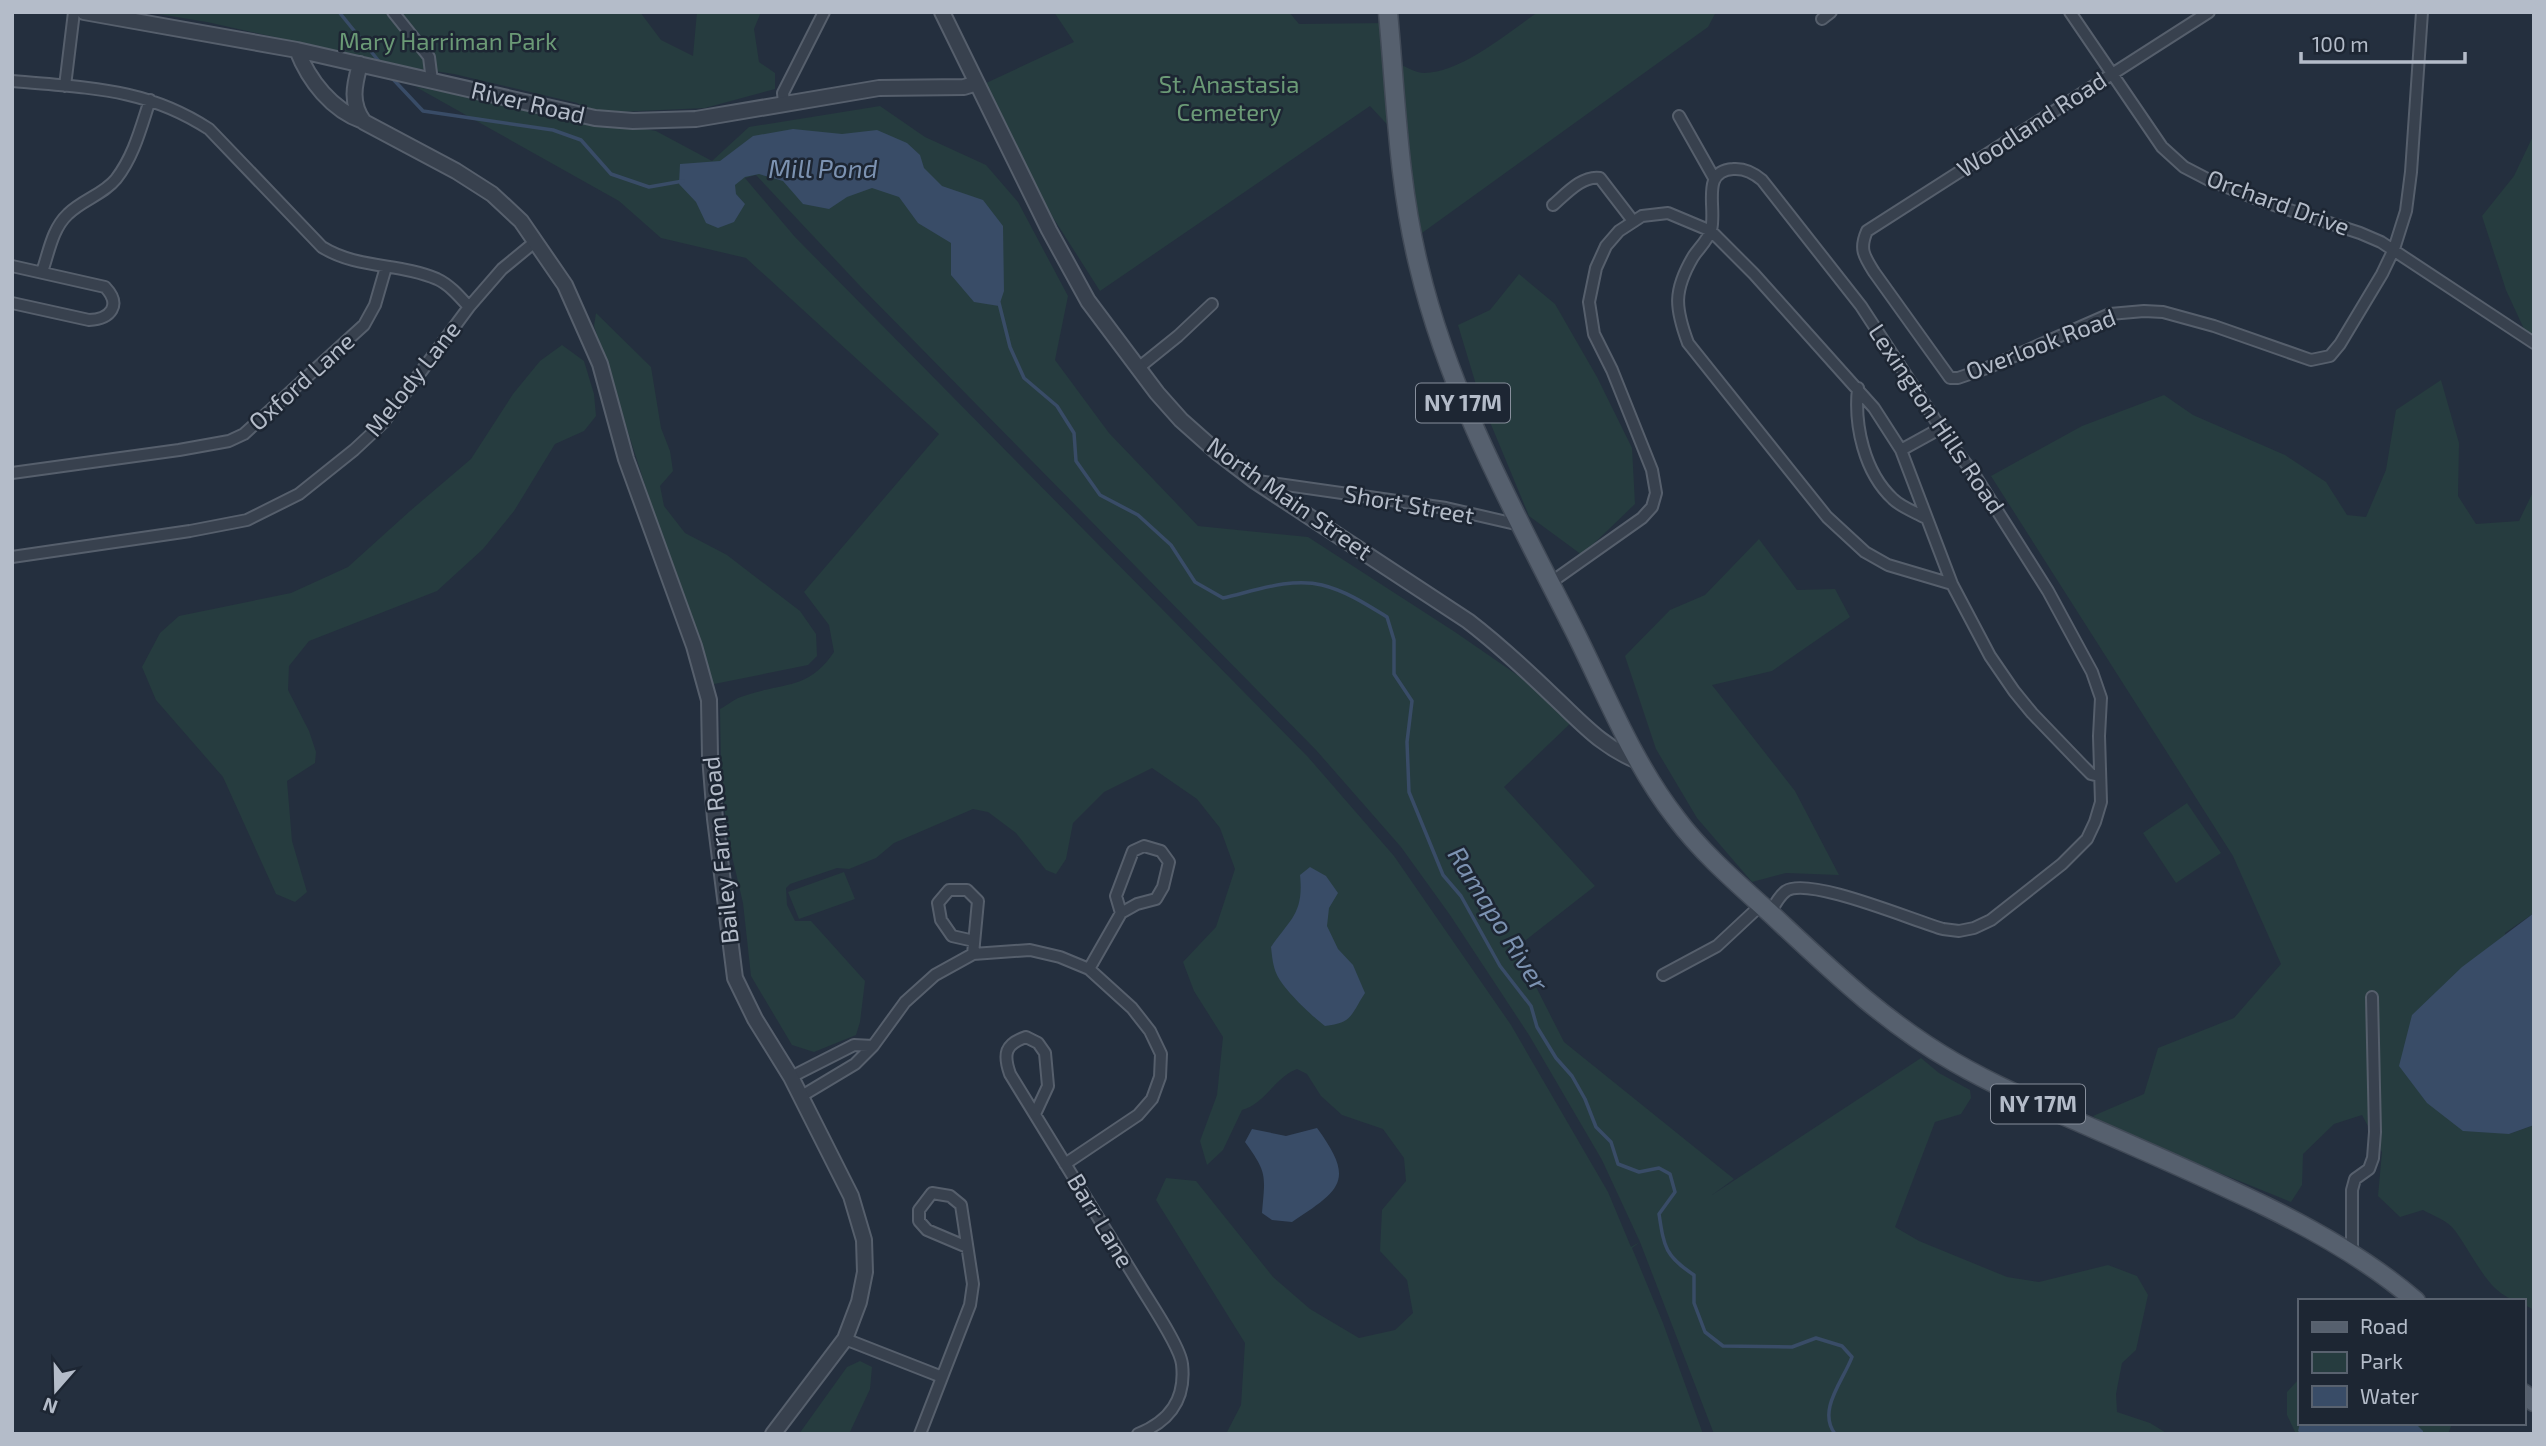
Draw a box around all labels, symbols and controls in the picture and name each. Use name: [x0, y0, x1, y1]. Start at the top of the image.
scale bar: [2301, 21, 2466, 65]
park label: Mary Harriman Park: [339, 26, 557, 55]
text: 100 m: [2312, 31, 2369, 56]
street label: Woodland Road: [1951, 65, 2111, 183]
park label: St. Anastasia Cemetery: [1159, 69, 1299, 126]
street label: River Road: [469, 74, 588, 129]
water label: Mill Pond: [768, 152, 878, 183]
street label: Orchard Drive: [2203, 162, 2354, 241]
street label: Overlook Road: [1961, 302, 2119, 385]
street label: Melody Lane: [358, 315, 466, 441]
street label: Lexington Hills Road: [1863, 318, 2011, 518]
street label: Oxford Lane: [242, 326, 360, 436]
road number: NY 17M: [1416, 384, 1510, 422]
street label: North Main Street: [1202, 430, 1378, 566]
street label: Short Street: [1342, 478, 1477, 529]
street label: Bailey Farm Road: [695, 755, 744, 945]
water label: Ramapo River: [1443, 840, 1556, 997]
road number: NY 17M: [1991, 1084, 2085, 1124]
street label: Barr Lane: [1062, 1168, 1141, 1272]
legend: [2298, 1299, 2525, 1425]
text: Road: [2360, 1313, 2408, 1338]
text: Park: [2360, 1348, 2403, 1373]
north arrow: [21, 1355, 91, 1425]
text: Water: [2360, 1383, 2419, 1408]
text: N: [40, 1393, 60, 1420]

